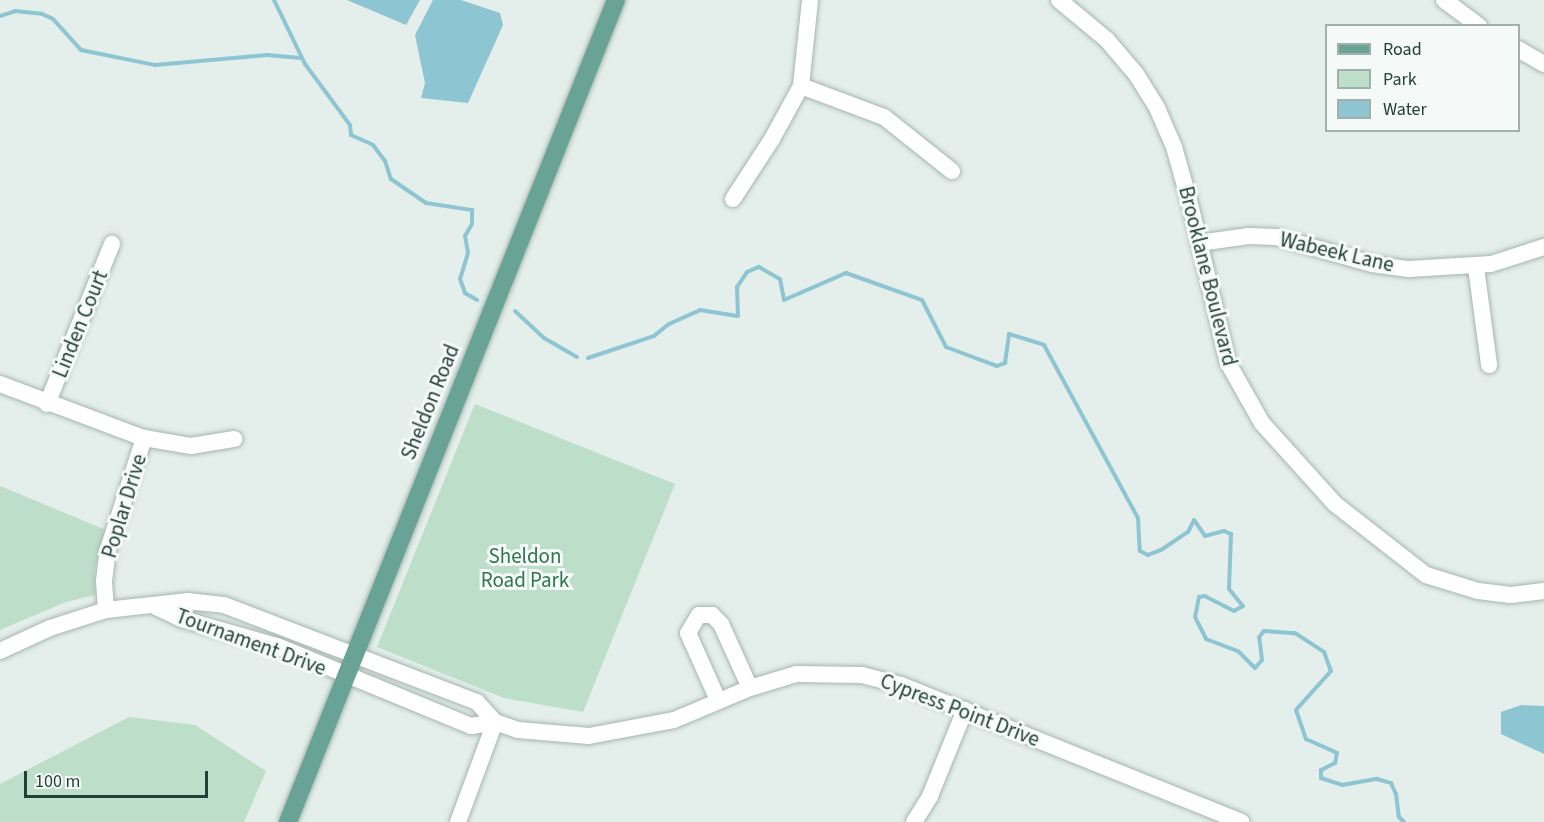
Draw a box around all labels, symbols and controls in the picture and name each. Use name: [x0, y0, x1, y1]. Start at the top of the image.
legend: [1325, 24, 1520, 132]
text: Road: [1383, 37, 1422, 62]
text: Park: [1383, 67, 1417, 92]
text: Water: [1383, 97, 1427, 122]
street label: Brooklane Boulevard: [1173, 184, 1243, 368]
street label: Wabeek Lane: [1277, 227, 1397, 277]
street label: Linden Court: [47, 267, 113, 381]
street label: Sheldon Road: [395, 341, 465, 463]
street label: Poplar Drive: [96, 451, 152, 561]
park label: Sheldon Road Park: [481, 543, 569, 593]
street label: Tournament Drive: [172, 603, 330, 681]
street label: Cypress Point Drive: [877, 668, 1043, 752]
scale bar: [27, 759, 212, 797]
text: 100 m: [35, 769, 80, 794]

